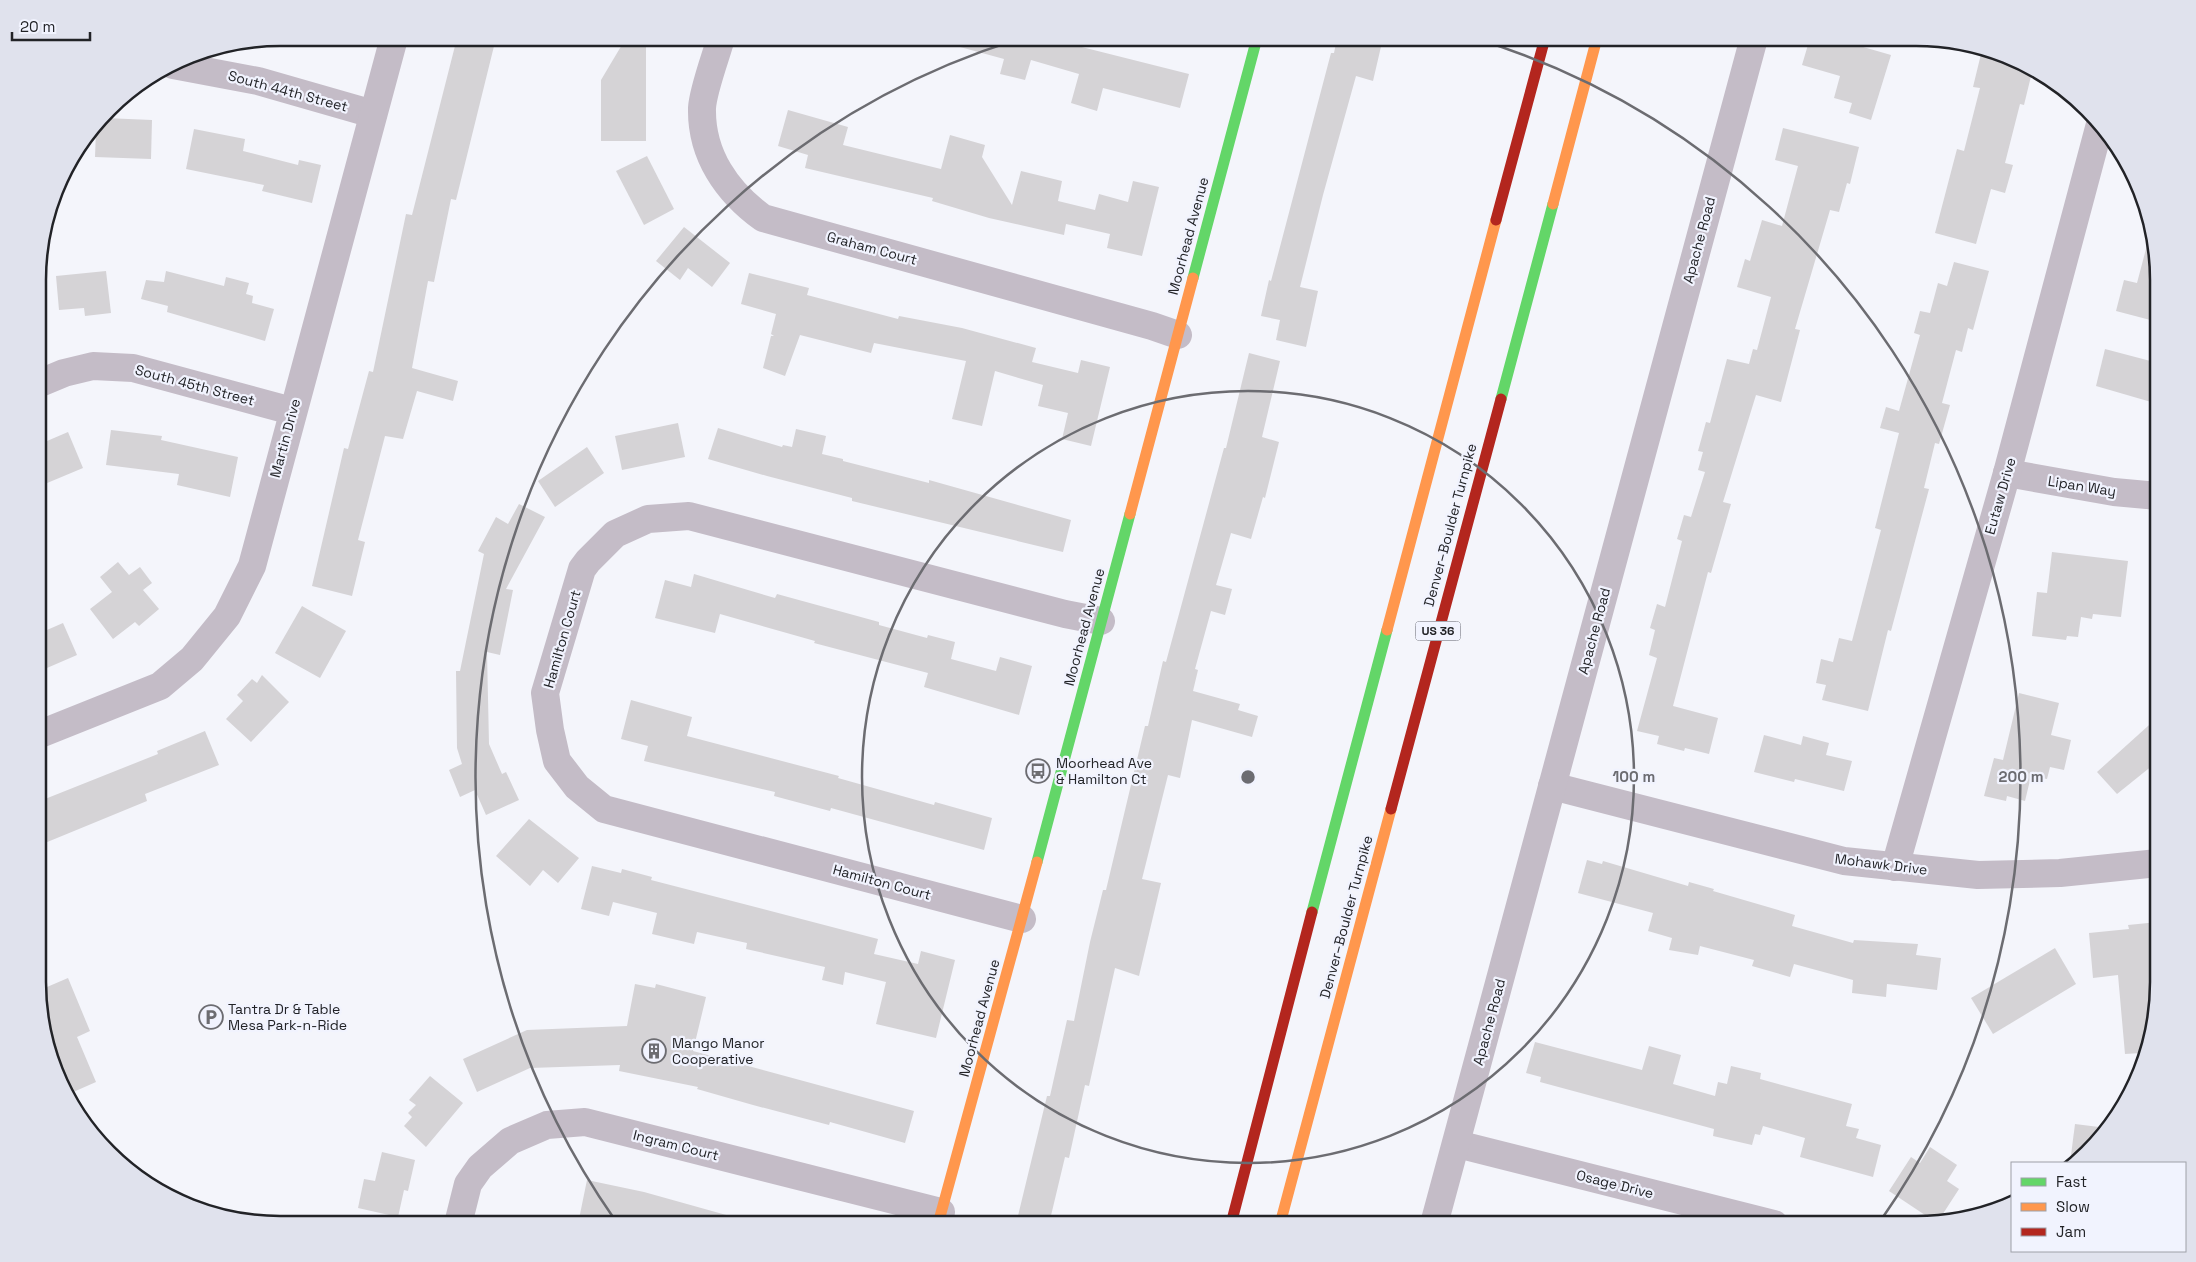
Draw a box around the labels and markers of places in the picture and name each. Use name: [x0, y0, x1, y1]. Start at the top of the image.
place label: Moorhead Ave & Hamilton Ct: [1056, 754, 1152, 788]
bus stop icon: Moorhead Ave & Hamilton Ct: [1025, 758, 1051, 784]
centre of rings: [1239, 768, 1257, 786]
place label: Tantra Dr & Table Mesa Park-n-Ride: [228, 1000, 347, 1034]
parking icon: Tantra Dr & Table Mesa Park-n-Ride: [198, 1004, 224, 1030]
place label: Mango Manor Cooperative: [672, 1034, 765, 1068]
building icon: Mango Manor Cooperative: [641, 1038, 667, 1064]

